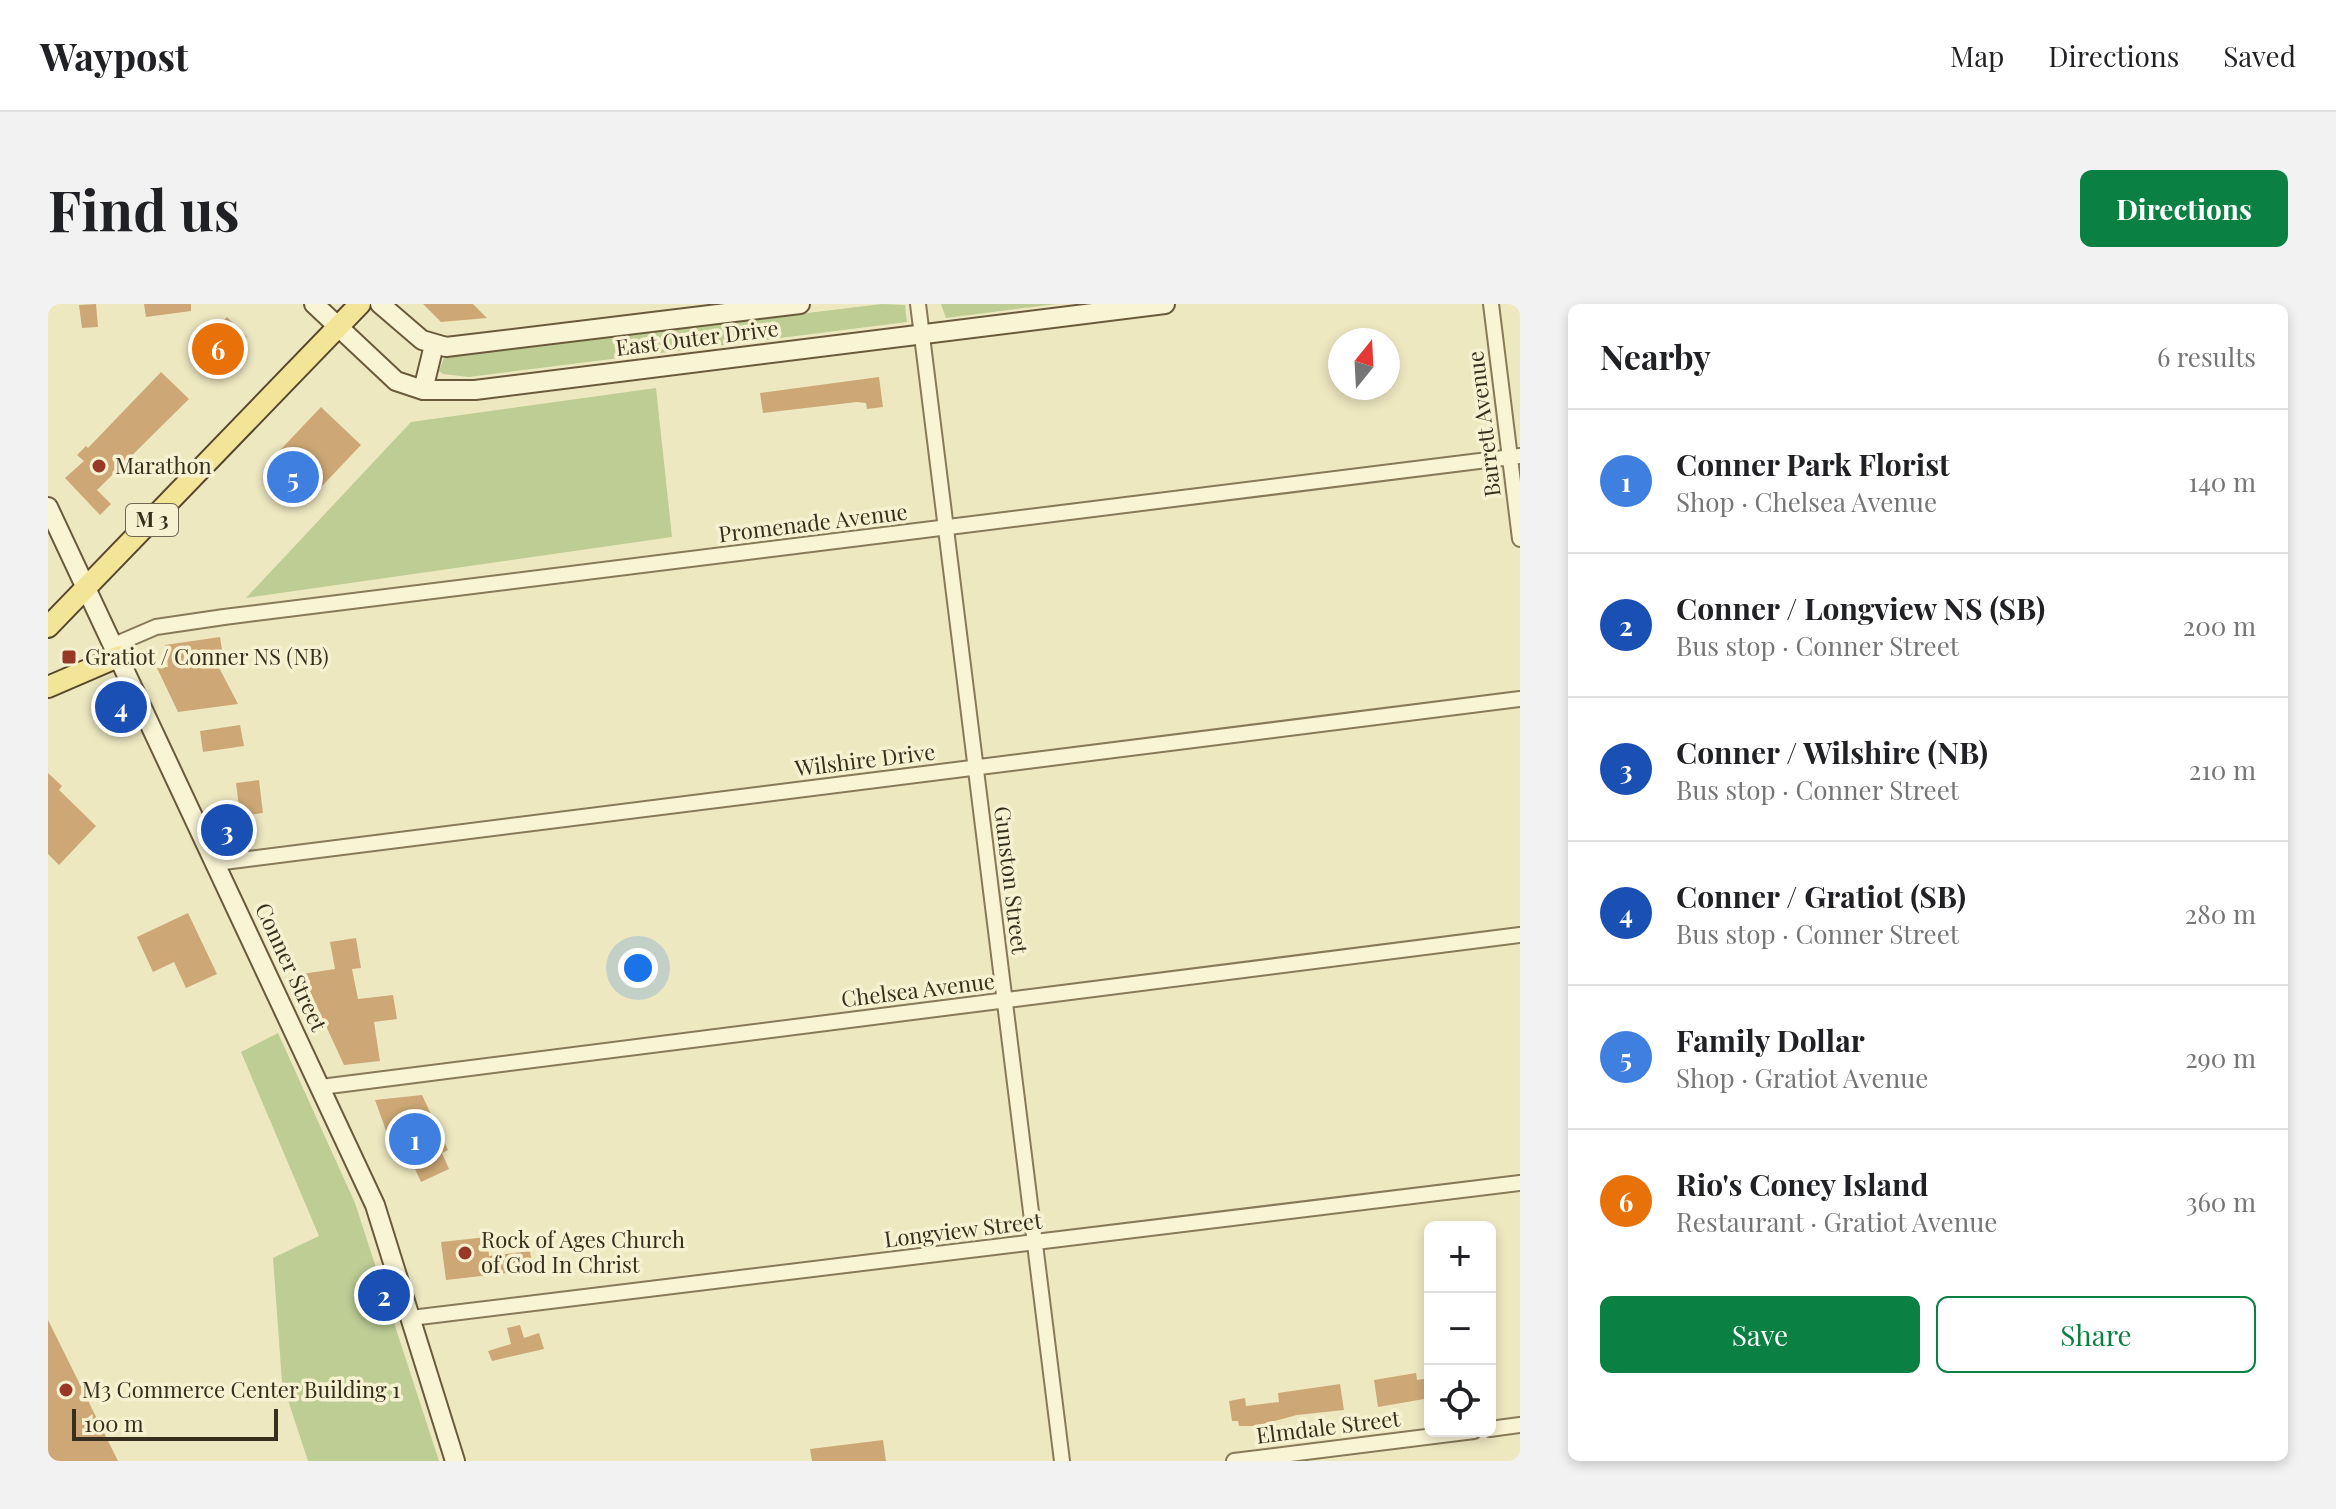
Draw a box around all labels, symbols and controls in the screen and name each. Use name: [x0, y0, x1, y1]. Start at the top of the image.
text: Waypost: [40, 30, 188, 81]
text: Map: [1950, 37, 2004, 74]
text: Directions: [2048, 37, 2179, 74]
text: Saved: [2223, 37, 2296, 74]
button: Directions: [2080, 170, 2288, 247]
text: Find us: [48, 171, 240, 246]
street label: East Outer Drive: [614, 312, 780, 362]
pin: 6: [192, 319, 244, 379]
north arrow: [1328, 328, 1400, 400]
text: Nearby: [1600, 333, 1711, 379]
text: 6 results: [2157, 339, 2256, 374]
street label: Barrett Avenue: [1459, 350, 1507, 499]
text: Conner Park Florist: [1676, 444, 1950, 484]
pin: 5: [267, 447, 319, 507]
place label: Marathon: [115, 450, 212, 480]
marker: Marathon: [90, 457, 108, 475]
text: 1: [1621, 464, 1631, 499]
text: 140 m: [2188, 464, 2256, 499]
text: Shop · Chelsea Avenue: [1676, 484, 1937, 519]
street label: Promenade Avenue: [717, 496, 909, 548]
road number: M 3: [126, 504, 178, 536]
text: Conner / Longview NS (SB): [1676, 588, 2045, 628]
text: 2: [1619, 608, 1633, 643]
text: 200 m: [2183, 608, 2256, 643]
text: Bus stop · Conner Street: [1676, 628, 1959, 663]
place label: Gratiot / Conner NS (NB): [85, 641, 329, 671]
marker: Gratiot / Conner NS (NB): [60, 648, 78, 666]
pin: 4: [95, 677, 147, 737]
text: Conner / Wilshire (NB): [1676, 732, 1988, 772]
street label: Wilshire Drive: [792, 736, 937, 783]
text: 3: [1620, 752, 1632, 787]
text: 210 m: [2189, 752, 2256, 787]
text: Bus stop · Conner Street: [1676, 772, 1959, 807]
pin: 3: [201, 800, 253, 860]
street label: Gunston Street: [988, 804, 1036, 957]
text: Conner / Gratiot (SB): [1676, 876, 1966, 916]
text: 4: [1619, 896, 1633, 931]
text: 280 m: [2185, 896, 2256, 931]
street label: Conner Street: [249, 897, 335, 1037]
text: Bus stop · Conner Street: [1676, 916, 1959, 951]
your location: [618, 948, 658, 988]
street label: Chelsea Avenue: [839, 965, 996, 1013]
text: Family Dollar: [1676, 1020, 1865, 1060]
text: 5: [1620, 1040, 1632, 1075]
text: 290 m: [2185, 1040, 2256, 1075]
text: Shop · Gratiot Avenue: [1676, 1060, 1929, 1095]
pin: 1: [389, 1109, 441, 1169]
text: Rio's Coney Island: [1676, 1164, 1928, 1204]
text: 6: [1619, 1184, 1633, 1219]
text: 360 m: [2186, 1184, 2256, 1219]
street label: Longview Street: [882, 1204, 1045, 1254]
text: Restaurant · Gratiot Avenue: [1676, 1204, 1998, 1239]
map controls: [1424, 1221, 1496, 1437]
button: +: [1424, 1221, 1496, 1293]
place label: Rock of Ages Church of God In Christ: [481, 1224, 685, 1279]
marker: Rock of Ages Church of God In Christ: [456, 1244, 474, 1262]
pin: 2: [358, 1265, 410, 1325]
button: −: [1424, 1293, 1496, 1365]
button: Save: [1600, 1296, 1920, 1373]
button: Share: [1936, 1296, 2256, 1373]
button: locate: [1424, 1365, 1496, 1437]
place label: M3 Commerce Center Building 1: [82, 1374, 400, 1404]
marker: M3 Commerce Center Building 1: [57, 1381, 75, 1399]
street label: Elmdale Street: [1254, 1402, 1403, 1450]
scale bar: [72, 1405, 278, 1441]
text: 100 m: [84, 1408, 144, 1438]

